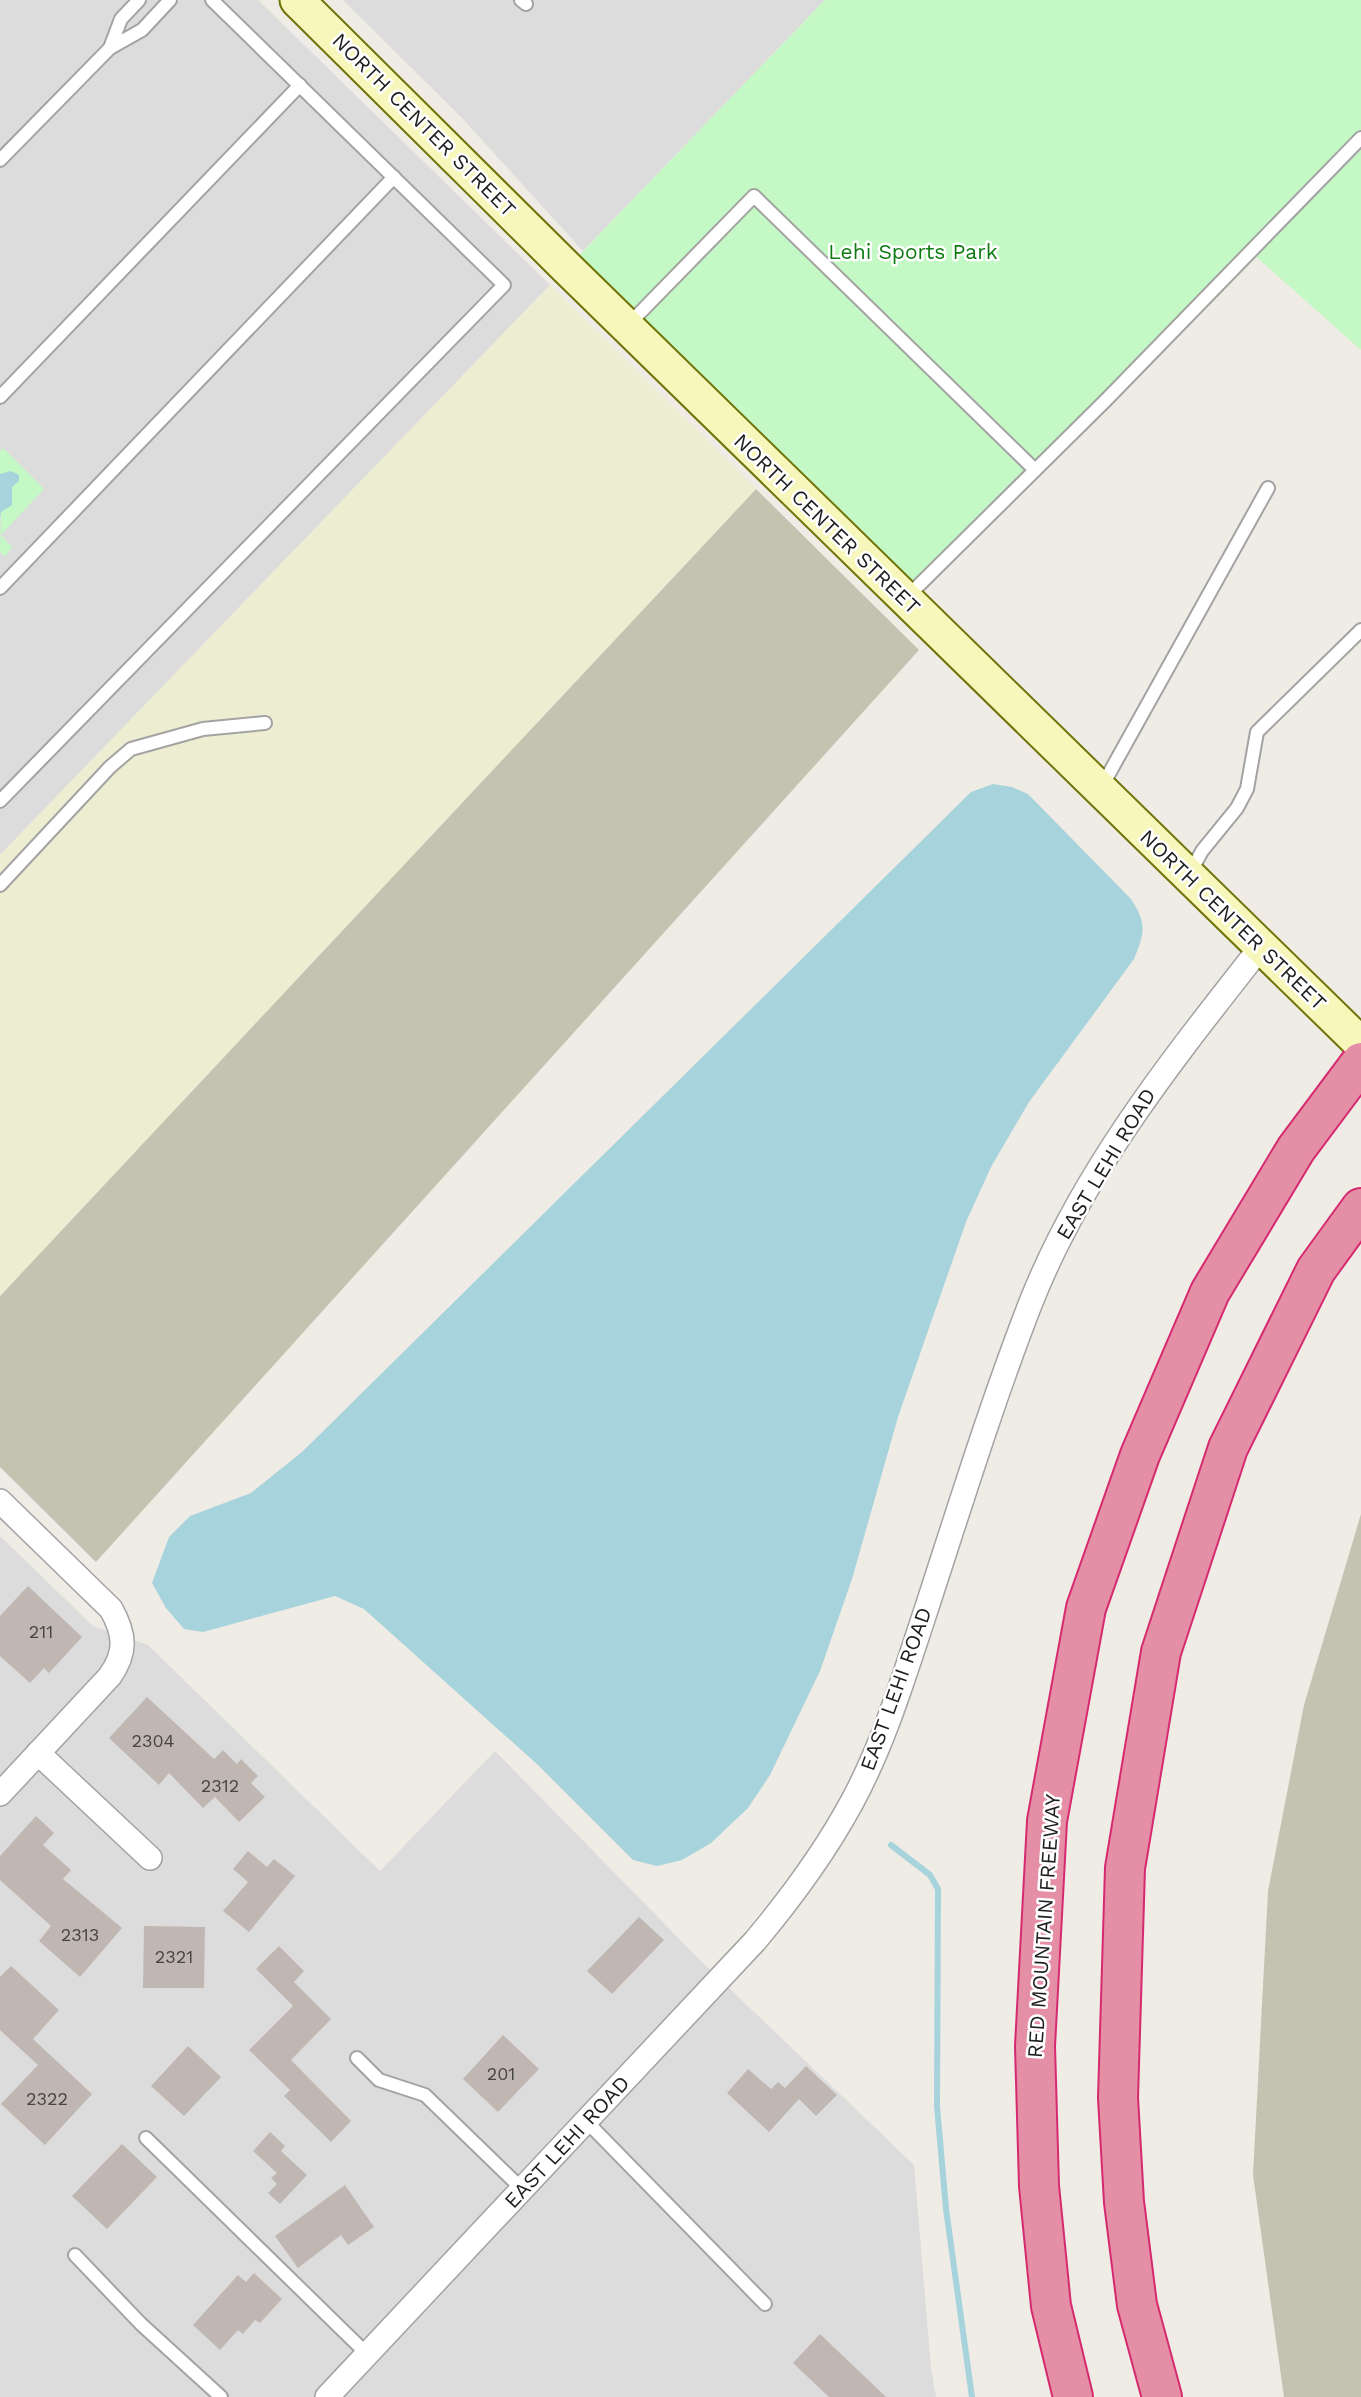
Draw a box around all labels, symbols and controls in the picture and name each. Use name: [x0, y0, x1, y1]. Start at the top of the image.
street label: NORTH CENTER STREET: [327, 28, 522, 222]
park label: Lehi Sports Park: [828, 239, 998, 264]
street label: NORTH CENTER STREET: [729, 428, 926, 619]
street label: NORTH CENTER STREET: [1135, 824, 1332, 1015]
street label: EAST LEHI ROAD: [1051, 1084, 1161, 1244]
street label: EAST LEHI ROAD: [854, 1604, 937, 1774]
house number: 211: [29, 1621, 53, 1642]
house number: 2304: [131, 1730, 175, 1751]
house number: 2312: [201, 1775, 239, 1796]
street label: RED MOUNTAIN FREEWAY: [1022, 1793, 1065, 2059]
house number: 2313: [61, 1924, 99, 1945]
house number: 2321: [155, 1946, 193, 1967]
house number: 201: [487, 2063, 515, 2084]
street label: EAST LEHI ROAD: [499, 2070, 634, 2213]
house number: 2322: [26, 2088, 68, 2109]

